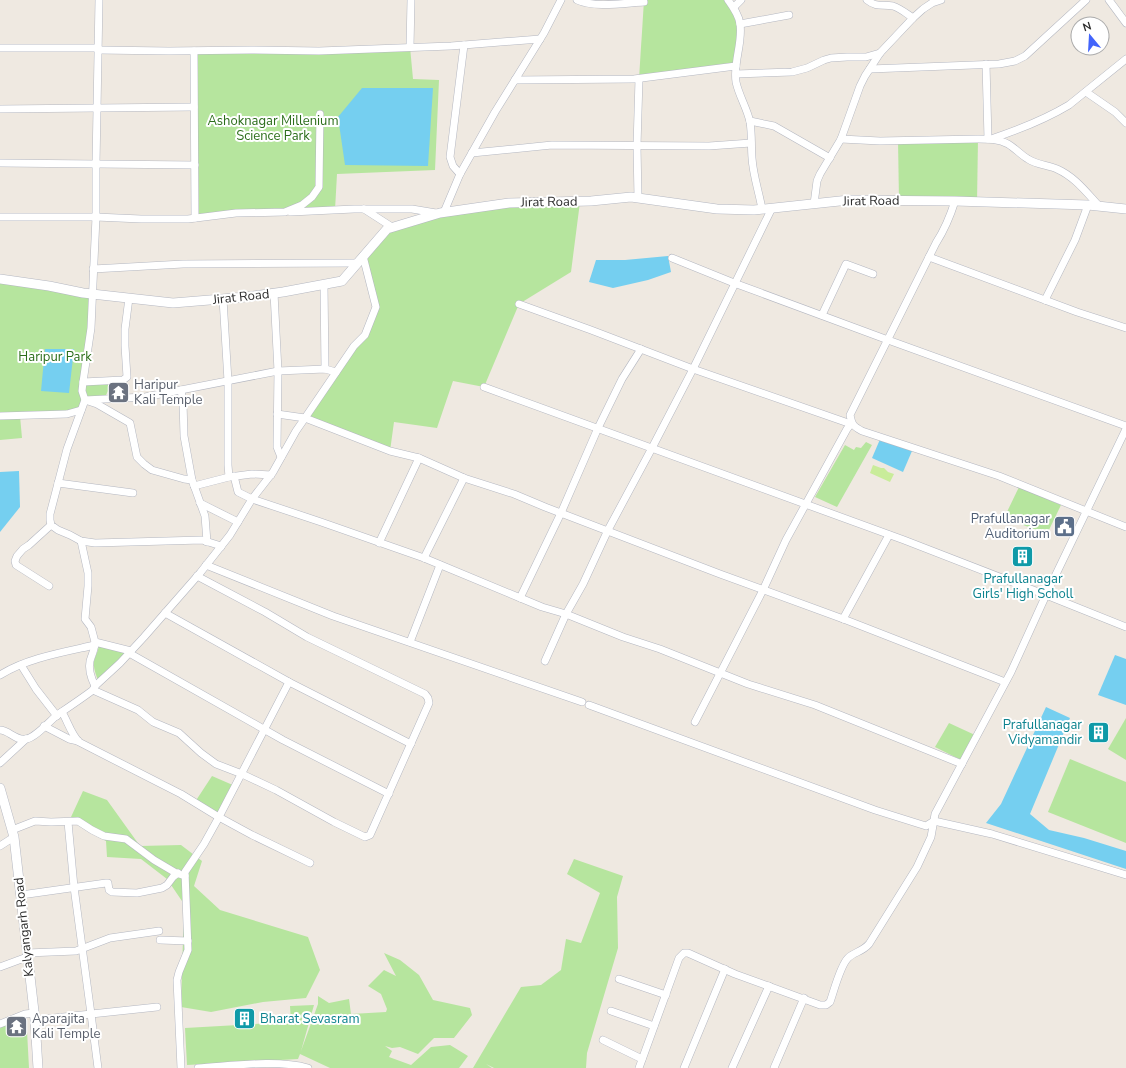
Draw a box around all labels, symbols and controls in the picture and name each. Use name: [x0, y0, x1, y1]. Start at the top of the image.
north arrow: [1070, 16, 1110, 56]
text: N: [1081, 19, 1093, 35]
park label: Ashoknagar Millenium Science Park: [207, 112, 339, 145]
street label: Jirat Road: [841, 192, 900, 211]
street label: Jirat Road: [519, 193, 578, 212]
street label: Jirat Road: [211, 285, 270, 309]
park label: Haripur Park: [18, 348, 92, 366]
place label: Haripur Kali Temple: [134, 376, 202, 409]
temple icon: Haripur Kali Temple: [106, 379, 132, 405]
place label: Prafullanagar Auditorium: [971, 510, 1050, 543]
public building icon: Prafullanagar Auditorium: [1052, 513, 1078, 539]
building icon: Prafullanagar Girls' High Scholl: [1010, 544, 1036, 570]
place label: Prafullanagar Girls' High Scholl: [973, 570, 1074, 603]
place label: Prafullanagar Vidyamandir: [1003, 716, 1082, 749]
building icon: Prafullanagar Vidyamandir: [1085, 719, 1111, 745]
street label: Kalyangarh Road: [10, 876, 38, 978]
building icon: Bharat Sevasram: [231, 1006, 257, 1032]
place label: Aparajita Kali Temple: [32, 1010, 100, 1043]
place label: Bharat Sevasram: [260, 1010, 360, 1028]
temple icon: Aparajita Kali Temple: [3, 1013, 29, 1039]

